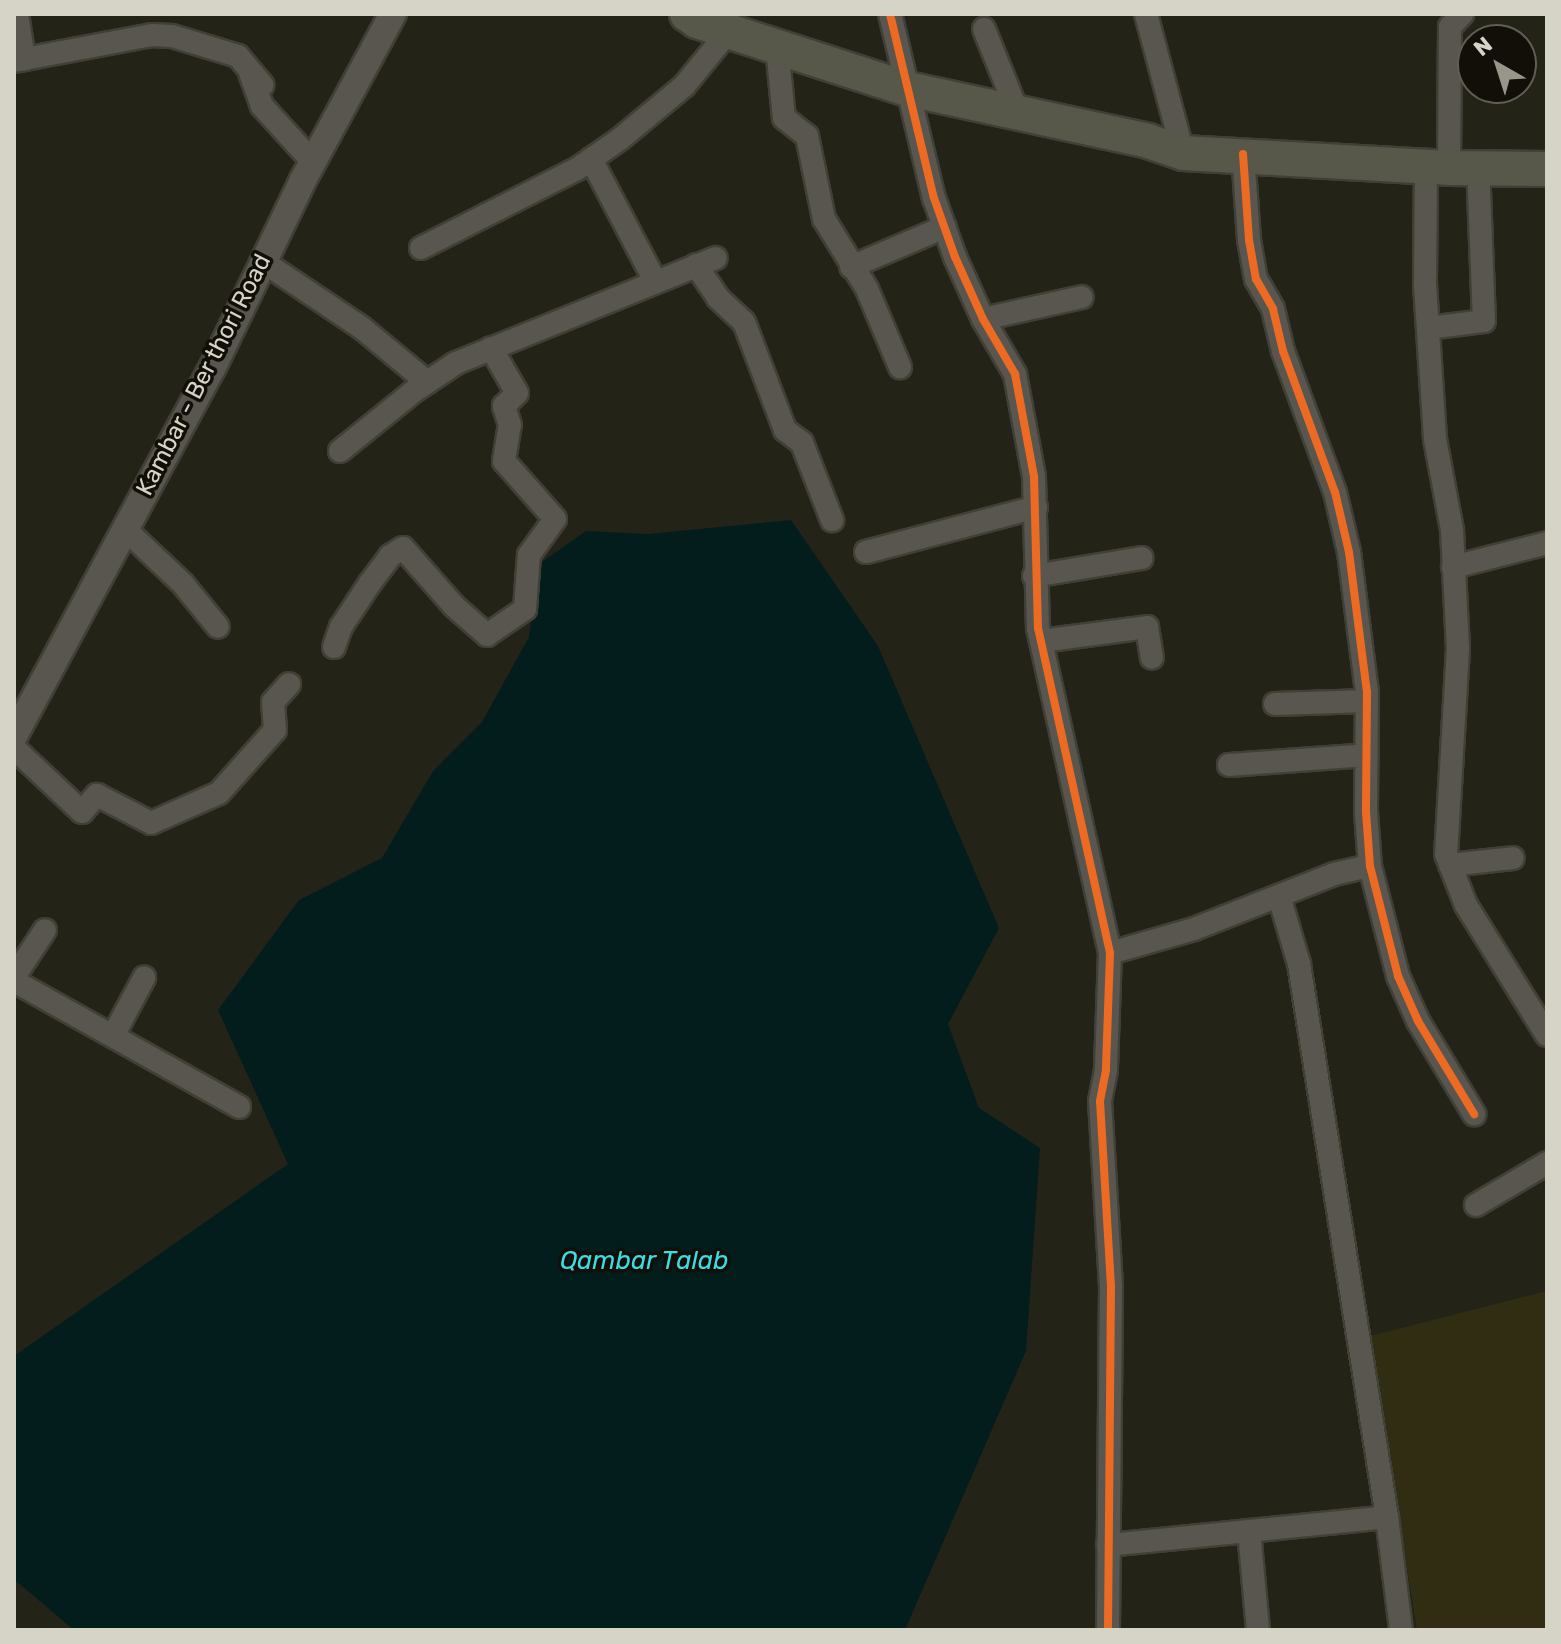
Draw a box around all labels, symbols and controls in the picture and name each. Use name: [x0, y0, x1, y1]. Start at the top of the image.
north arrow: [1457, 24, 1537, 104]
text: N: [1468, 31, 1497, 62]
street label: Kambar - Ber thori Road: [130, 249, 278, 501]
water label: Qambar Talab: [559, 1245, 729, 1277]

